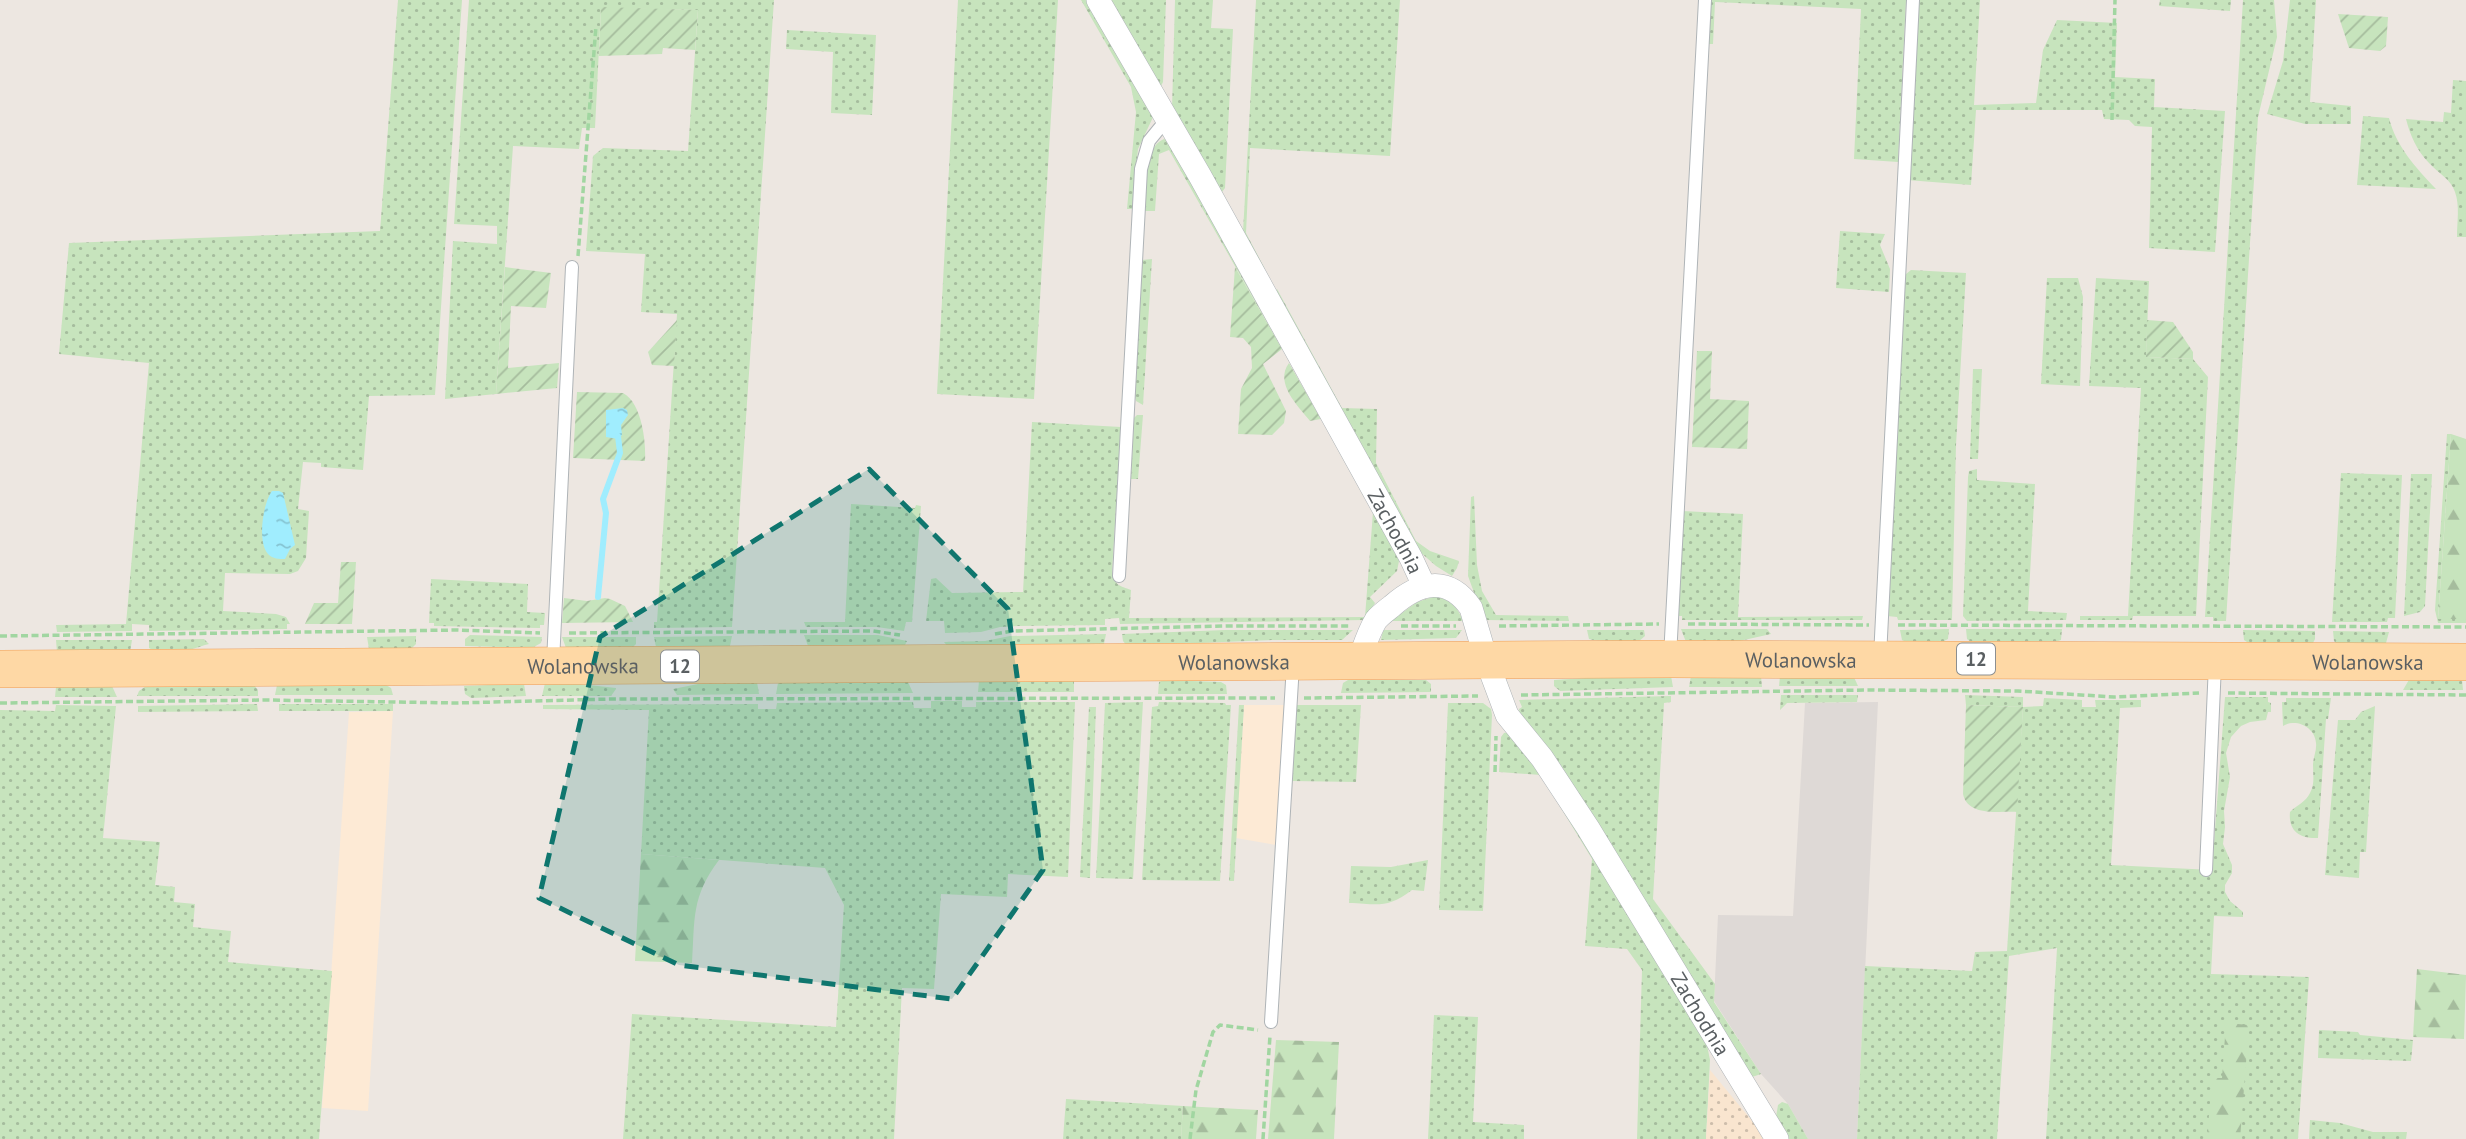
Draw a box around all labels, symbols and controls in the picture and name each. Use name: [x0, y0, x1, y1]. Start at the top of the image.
street label: Zachodnia: [1362, 484, 1430, 578]
road number: 12: [1957, 644, 1995, 674]
street label: Wolanowska: [1745, 646, 1857, 673]
street label: Wolanowska: [1178, 648, 1290, 675]
street label: Wolanowska: [2312, 648, 2424, 675]
road number: 12: [661, 650, 699, 681]
street label: Wolanowska: [527, 652, 639, 679]
street label: Zachodnia: [1665, 967, 1736, 1060]

